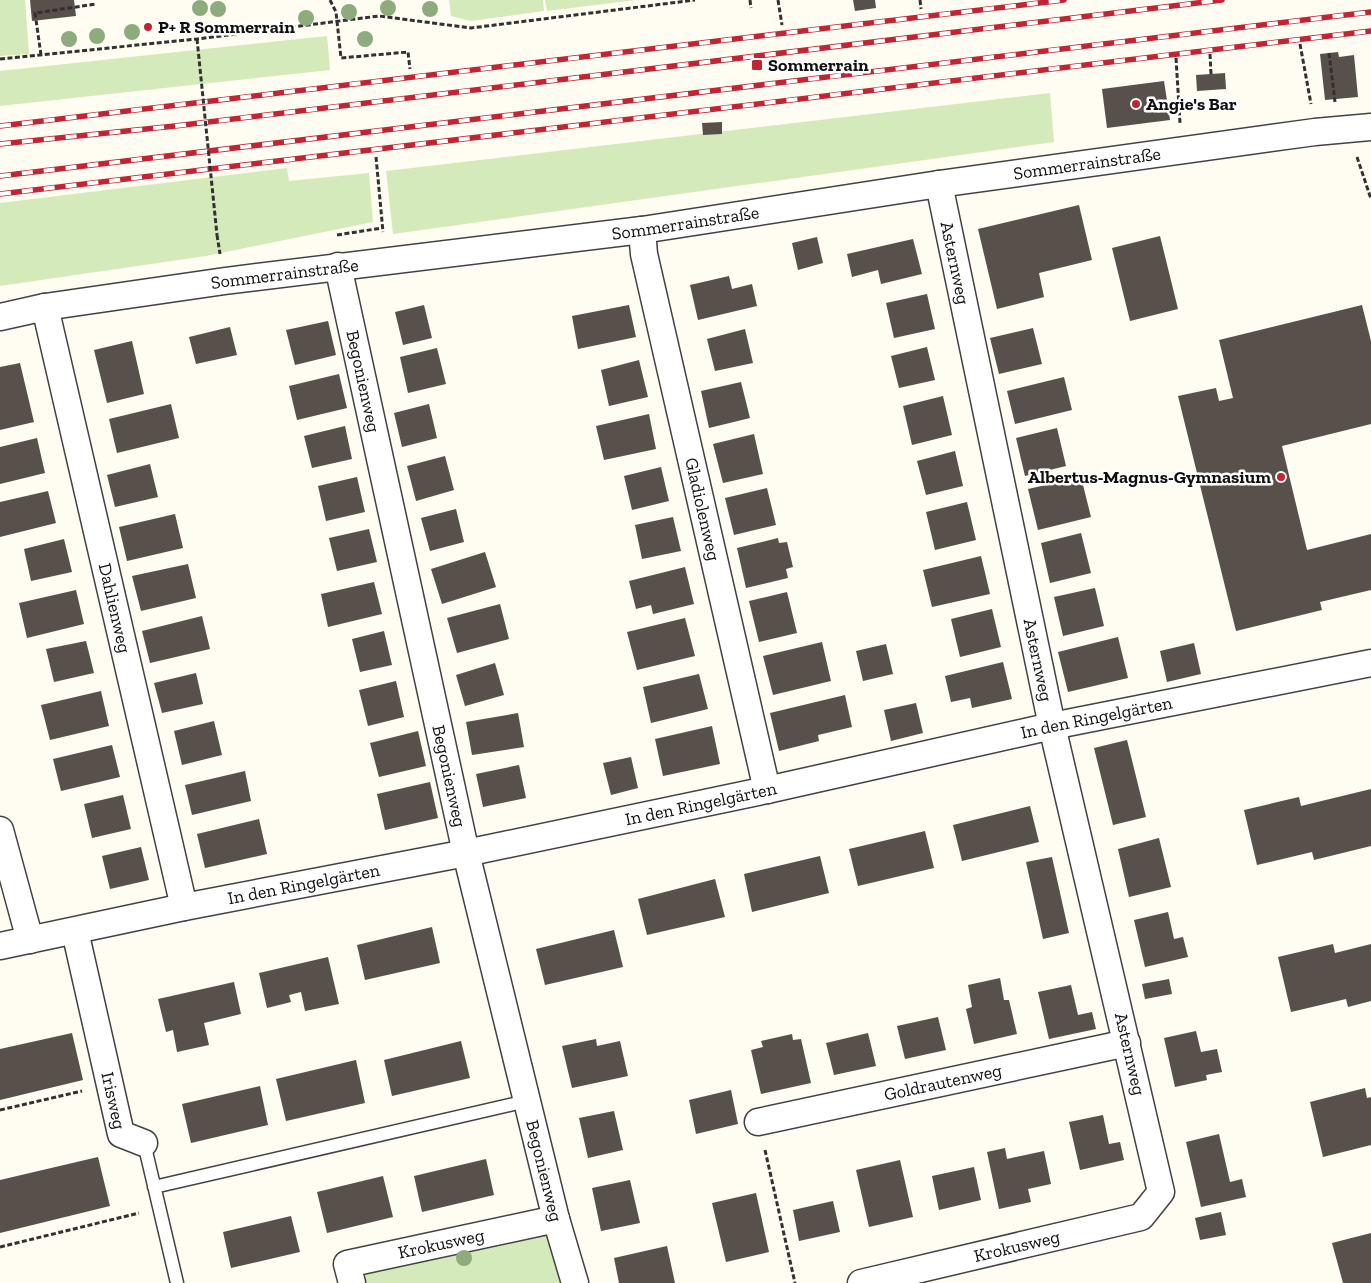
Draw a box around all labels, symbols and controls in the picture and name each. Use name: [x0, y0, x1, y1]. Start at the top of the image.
place label: P+ R Sommerrain: [158, 16, 295, 38]
marker: P+ R Sommerrain: [142, 21, 154, 33]
place label: Sommerrain: [768, 54, 869, 76]
marker: Sommerrain: [750, 58, 764, 72]
place label: Angie's Bar: [1146, 93, 1237, 115]
marker: Angie's Bar: [1130, 98, 1142, 110]
street label: Sommerrainstraße: [1012, 142, 1162, 185]
street label: Sommerrainstraße: [610, 201, 761, 245]
street label: Asternweg: [935, 220, 975, 307]
street label: Sommerrainstraße: [209, 254, 360, 294]
street label: Begonienweg: [341, 328, 385, 435]
street label: Gladiolenweg: [680, 455, 725, 563]
place label: Albertus-Magnus-Gymnasium: [1028, 466, 1271, 488]
marker: Albertus-Magnus-Gymnasium: [1275, 471, 1287, 483]
street label: Dahlienweg: [94, 561, 136, 655]
street label: Asternweg: [1018, 617, 1058, 704]
street label: In den Ringelgärten: [1018, 691, 1175, 744]
street label: Begonienweg: [427, 723, 471, 829]
street label: In den Ringelgärten: [623, 777, 779, 830]
street label: In den Ringelgärten: [226, 859, 382, 909]
street label: Asternweg: [1110, 1011, 1150, 1098]
street label: Goldrautenweg: [882, 1059, 1004, 1106]
street label: Irisweg: [96, 1070, 131, 1132]
street label: Begonienweg: [521, 1118, 567, 1224]
street label: Krokusweg: [396, 1224, 486, 1264]
street label: Krokusweg: [972, 1225, 1062, 1267]

